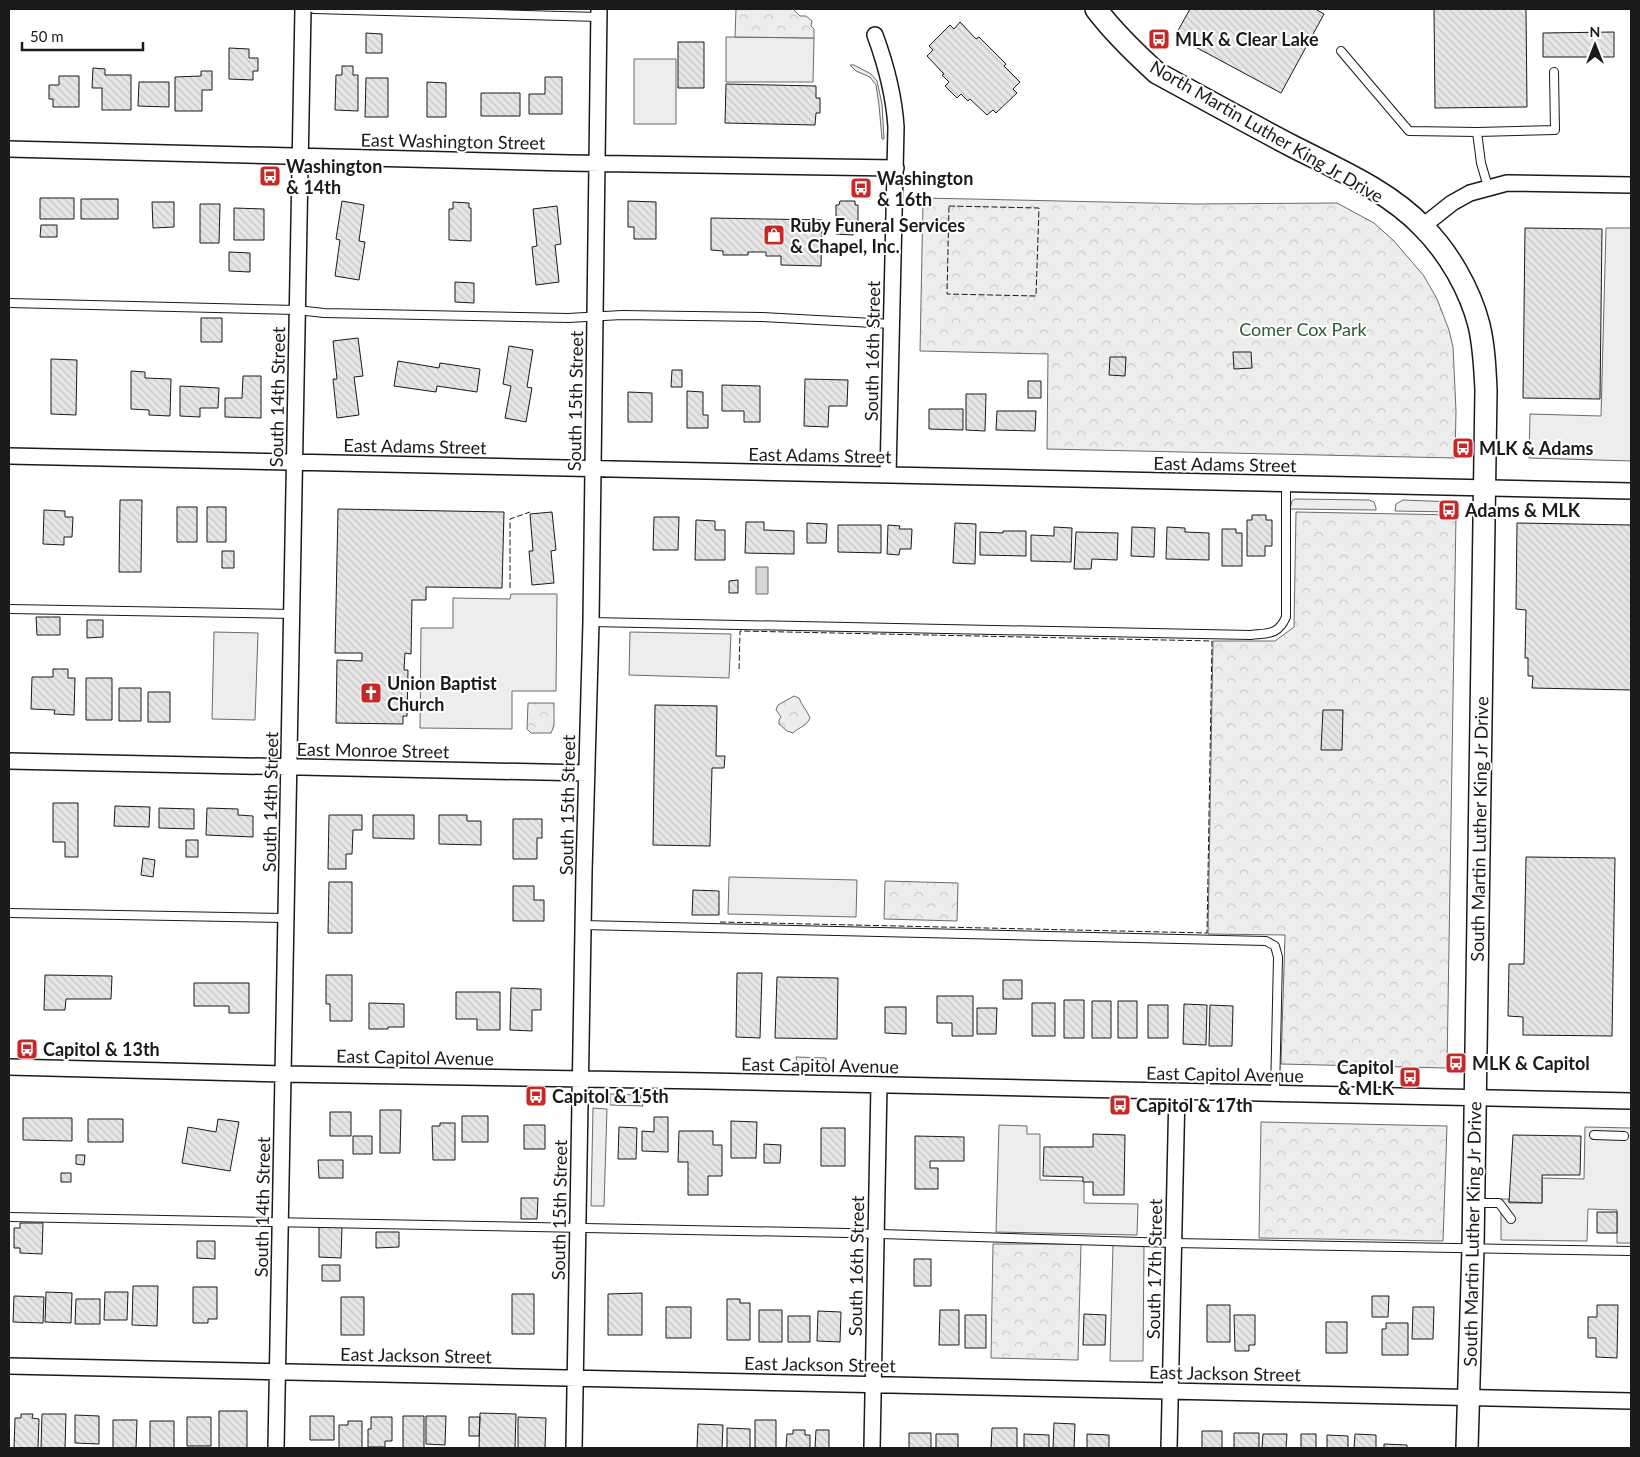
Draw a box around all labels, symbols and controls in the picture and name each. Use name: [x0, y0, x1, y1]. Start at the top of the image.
scale bar: [22, 20, 144, 52]
north arrow: [1570, 20, 1620, 70]
text: N: [1590, 23, 1600, 40]
text: 50 m: [30, 27, 64, 45]
bus stop icon: MLK & Clear Lake: [1147, 27, 1171, 51]
place label: MLK & Clear Lake: [1175, 28, 1319, 50]
street label: North Martin Luther King Jr Drive: [1147, 55, 1387, 207]
street label: East Washington Street: [361, 128, 546, 154]
place label: Washington & 14th: [286, 155, 382, 198]
bus stop icon: Washington & 14th: [258, 164, 282, 188]
place label: Washington & 16th: [877, 167, 973, 210]
bus stop icon: Washington & 16th: [849, 176, 873, 200]
place label: Ruby Funeral Services & Chapel, Inc.: [790, 214, 965, 257]
shop icon: Ruby Funeral Services & Chapel, Inc.: [762, 223, 786, 247]
street label: South 16th Street: [860, 280, 884, 421]
park label: Comer Cox Park: [1239, 318, 1368, 340]
street label: South 14th Street: [265, 326, 289, 467]
street label: South 15th Street: [563, 330, 587, 471]
street label: East Adams Street: [343, 434, 487, 458]
bus stop icon: MLK & Adams: [1451, 436, 1475, 460]
place label: MLK & Adams: [1479, 437, 1594, 459]
street label: East Adams Street: [748, 443, 892, 467]
street label: East Adams Street: [1153, 452, 1297, 476]
bus stop icon: Adams & MLK: [1437, 498, 1461, 522]
place label: Adams & MLK: [1464, 499, 1581, 521]
place label: Union Baptist Church: [387, 672, 497, 715]
church icon: Union Baptist Church: [359, 681, 383, 705]
street label: South Martin Luther King Jr Drive: [1466, 696, 1492, 962]
street label: South 14th Street: [258, 731, 282, 872]
street label: South 15th Street: [555, 734, 579, 875]
street label: East Monroe Street: [296, 738, 450, 762]
bus stop icon: Capitol & 13th: [15, 1037, 39, 1061]
place label: Capitol & 13th: [43, 1038, 160, 1060]
street label: East Capitol Avenue: [336, 1045, 494, 1069]
bus stop icon: MLK & Capitol: [1444, 1051, 1468, 1075]
place label: MLK & Capitol: [1472, 1052, 1590, 1074]
street label: East Capitol Avenue: [741, 1053, 899, 1077]
place label: Capitol & MLK: [1337, 1056, 1395, 1099]
street label: East Capitol Avenue: [1146, 1062, 1304, 1086]
bus stop icon: Capitol & MLK: [1398, 1065, 1422, 1089]
bus stop icon: Capitol & 15th: [524, 1084, 548, 1108]
place label: Capitol & 15th: [552, 1085, 669, 1107]
bus stop icon: Capitol & 17th: [1108, 1093, 1132, 1117]
place label: Capitol & 17th: [1136, 1094, 1253, 1116]
street label: South Martin Luther King Jr Drive: [1459, 1101, 1485, 1367]
street label: South 14th Street: [250, 1136, 274, 1277]
street label: South 15th Street: [547, 1139, 571, 1280]
street label: South 16th Street: [844, 1195, 868, 1336]
street label: South 17th Street: [1142, 1198, 1166, 1339]
street label: East Jackson Street: [340, 1343, 492, 1367]
street label: East Jackson Street: [744, 1352, 896, 1376]
street label: East Jackson Street: [1149, 1361, 1301, 1385]

